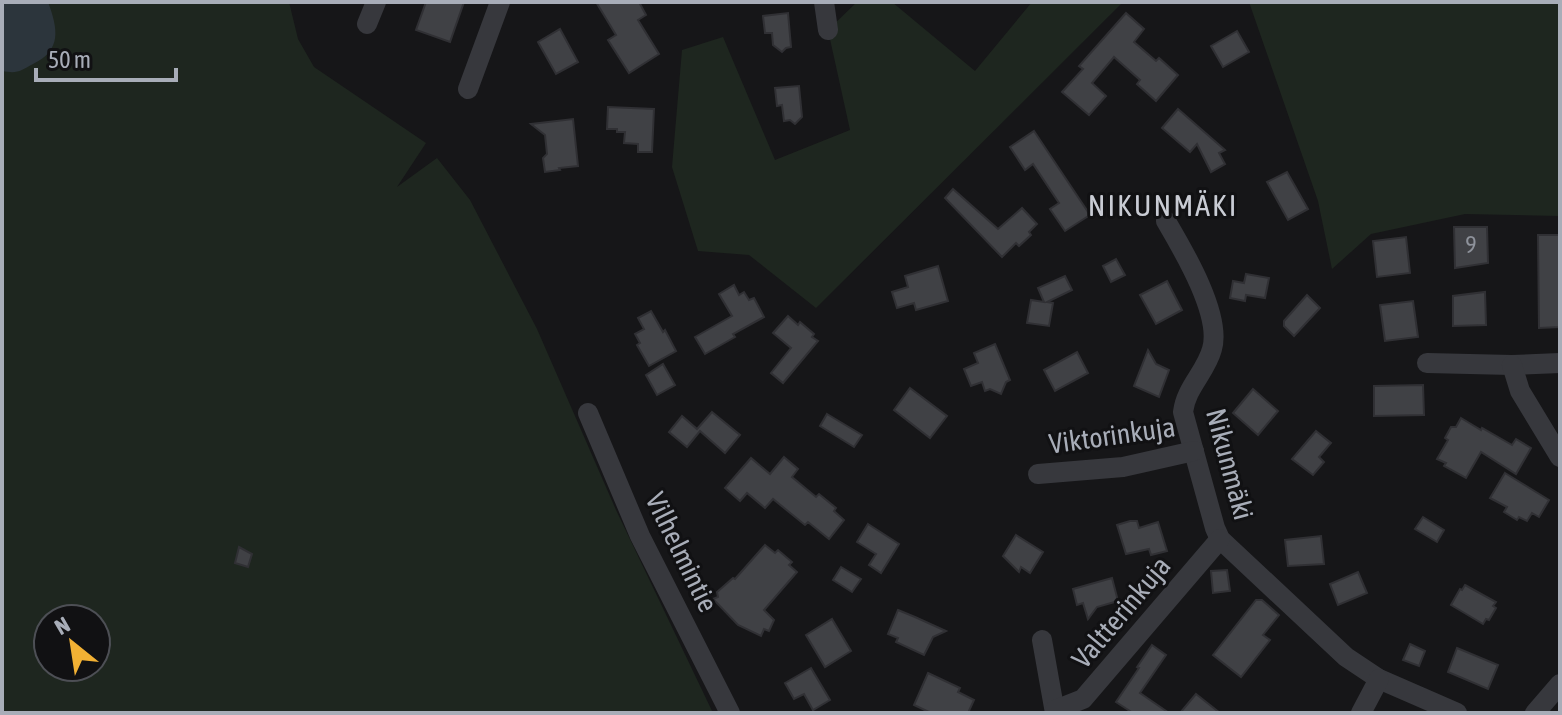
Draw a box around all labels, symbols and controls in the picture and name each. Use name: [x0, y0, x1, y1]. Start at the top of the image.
scale bar: [36, 32, 176, 82]
text: 50 m: [48, 46, 91, 73]
district label: NIKUNMÄKI: [1088, 188, 1238, 222]
house number: 9: [1465, 231, 1477, 258]
street label: Nikunmäki: [1200, 405, 1260, 523]
street label: Viktorinkuja: [1047, 410, 1177, 460]
street label: Vilhelmintie: [639, 487, 725, 617]
street label: Valtterinkuja: [1065, 550, 1177, 674]
north arrow: [32, 603, 112, 683]
text: N: [50, 611, 74, 640]

